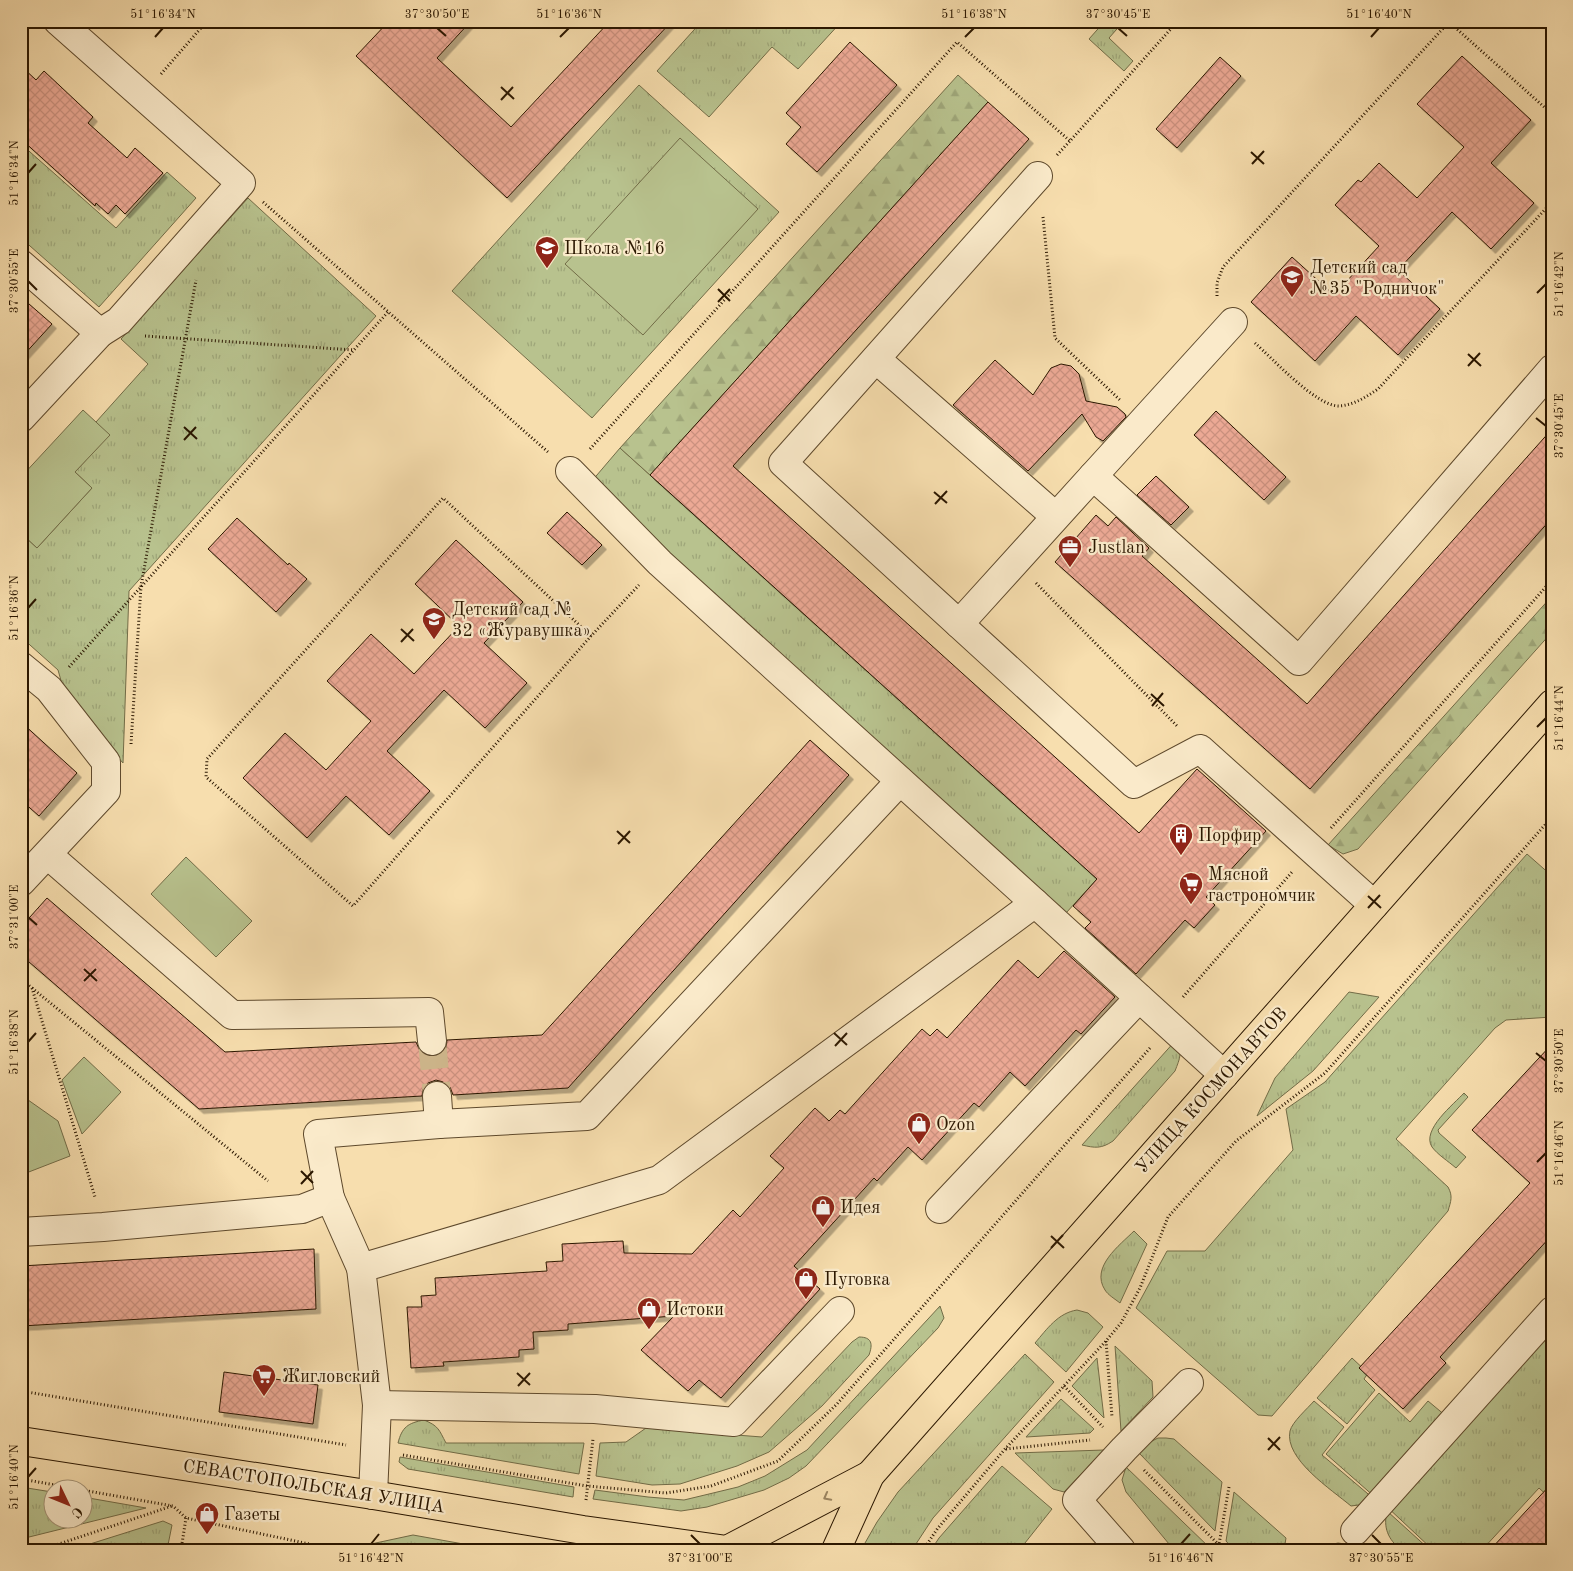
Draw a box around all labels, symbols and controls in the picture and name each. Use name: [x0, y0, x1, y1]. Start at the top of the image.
text: 51°16'34"N: [130, 8, 196, 21]
text: 37°30'50"E: [405, 8, 469, 21]
text: 51°16'36"N: [536, 8, 602, 21]
text: 51°16'38"N: [941, 8, 1007, 21]
text: 37°30'45"E: [1086, 8, 1150, 21]
text: 51°16'40"N: [1346, 8, 1412, 21]
text: 51°16'34"N: [8, 140, 21, 206]
school or university icon: Школа №16: [534, 235, 560, 269]
place label: Школа №16: [564, 240, 665, 258]
text: 37°30'55"E: [8, 249, 21, 313]
text: 51°16'42"N: [1553, 251, 1566, 317]
place label: Детский сад №35 "Родничок": [1310, 259, 1444, 298]
school or university icon: Детский сад №35 "Родничок": [1279, 264, 1305, 298]
text: 37°30'45"E: [1553, 394, 1566, 458]
office icon: Justlan: [1057, 534, 1083, 568]
place label: Justlan: [1088, 539, 1145, 557]
text: 51°16'36"N: [8, 575, 21, 641]
place label: Детский сад № 32 «Журавушка»: [452, 601, 591, 640]
school or university icon: Детский сад № 32 «Журавушка»: [421, 606, 447, 640]
text: 51°16'44"N: [1553, 685, 1566, 751]
building icon: Порфир: [1168, 822, 1194, 856]
place label: Порфир: [1198, 827, 1261, 846]
place label: Мясной гастрономчик: [1208, 866, 1316, 905]
supermarket icon: Мясной гастрономчик: [1178, 871, 1204, 905]
text: 37°31'00"E: [9, 885, 21, 949]
street label: УЛИЦА КОСМОНАВТОВ: [1133, 1004, 1291, 1177]
text: 51°16'38"N: [8, 1009, 21, 1075]
text: 37°30'50"E: [1553, 1029, 1566, 1093]
shop icon: Ozon: [906, 1111, 932, 1145]
place label: Ozon: [936, 1116, 975, 1134]
text: 51°16'46"N: [1553, 1120, 1566, 1186]
shop icon: Идея: [810, 1194, 836, 1228]
place label: Идея: [840, 1199, 880, 1217]
shop icon: Пуговка: [793, 1266, 819, 1300]
place label: Пуговка: [824, 1271, 890, 1289]
shop icon: Истоки: [636, 1296, 662, 1330]
place label: Истоки: [666, 1301, 724, 1319]
supermarket icon: Жигловский: [251, 1363, 277, 1397]
place label: Жигловский: [282, 1368, 380, 1386]
text: 51°16'40"N: [8, 1444, 21, 1510]
street label: СЕВАСТОПОЛЬСКАЯ УЛИЦА: [182, 1457, 446, 1517]
north arrow: [42, 1478, 92, 1528]
one-way arrow: [823, 1491, 832, 1501]
shop icon: Газеты: [194, 1501, 220, 1535]
text: С: [69, 1504, 85, 1520]
place label: Газеты: [224, 1506, 280, 1524]
text: 51°16'42"N: [338, 1552, 404, 1565]
text: 51°16'46"N: [1148, 1552, 1214, 1565]
text: 37°30'55"E: [1349, 1552, 1413, 1565]
text: 37°31'00"E: [668, 1553, 732, 1565]

